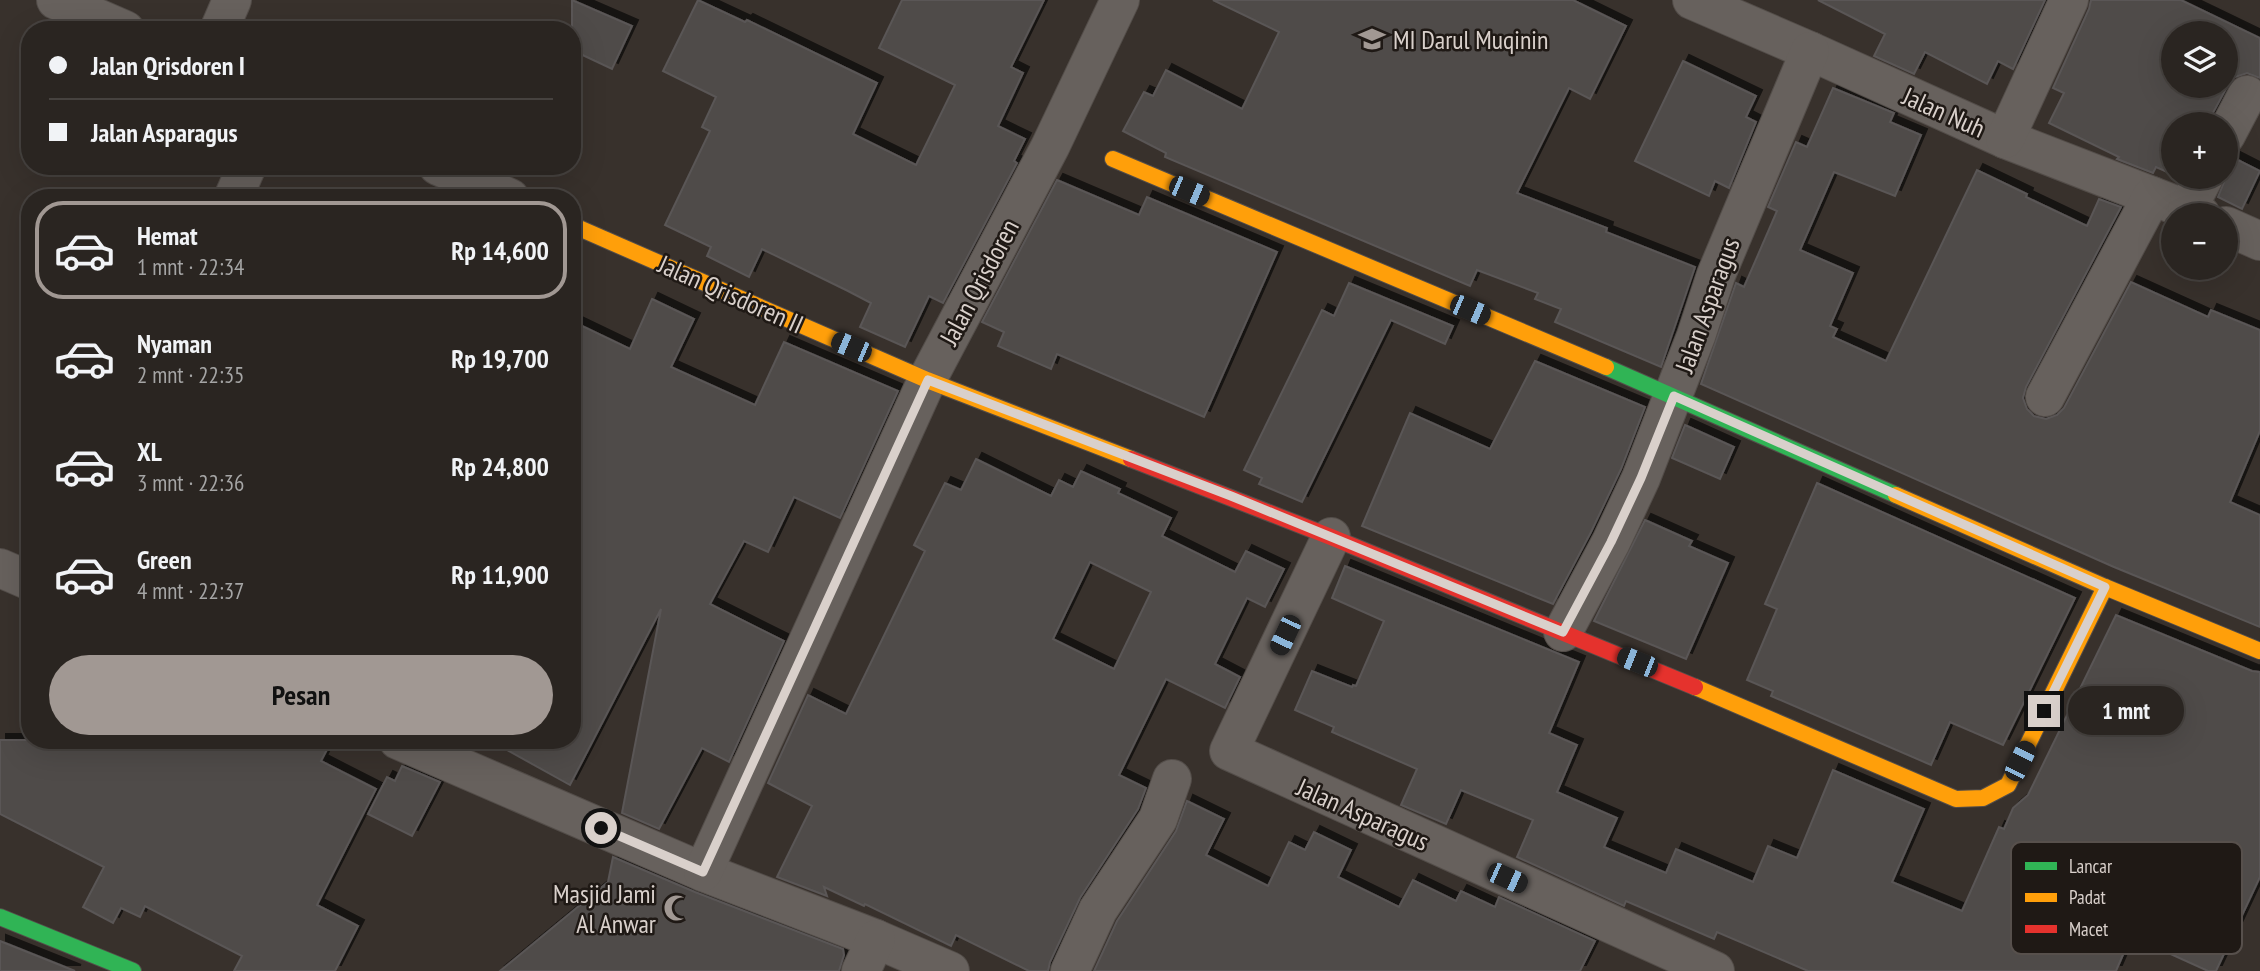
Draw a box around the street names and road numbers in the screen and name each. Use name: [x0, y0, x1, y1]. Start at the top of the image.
street label: Jalan Nuh: [1897, 79, 1990, 145]
street label: Jalan Qrisdoren: [932, 213, 1026, 351]
street label: Jalan Asparagus: [1667, 233, 1747, 378]
street label: Jalan Qrisdoren II: [652, 247, 809, 341]
street label: Jalan Asparagus: [1291, 770, 1434, 858]

